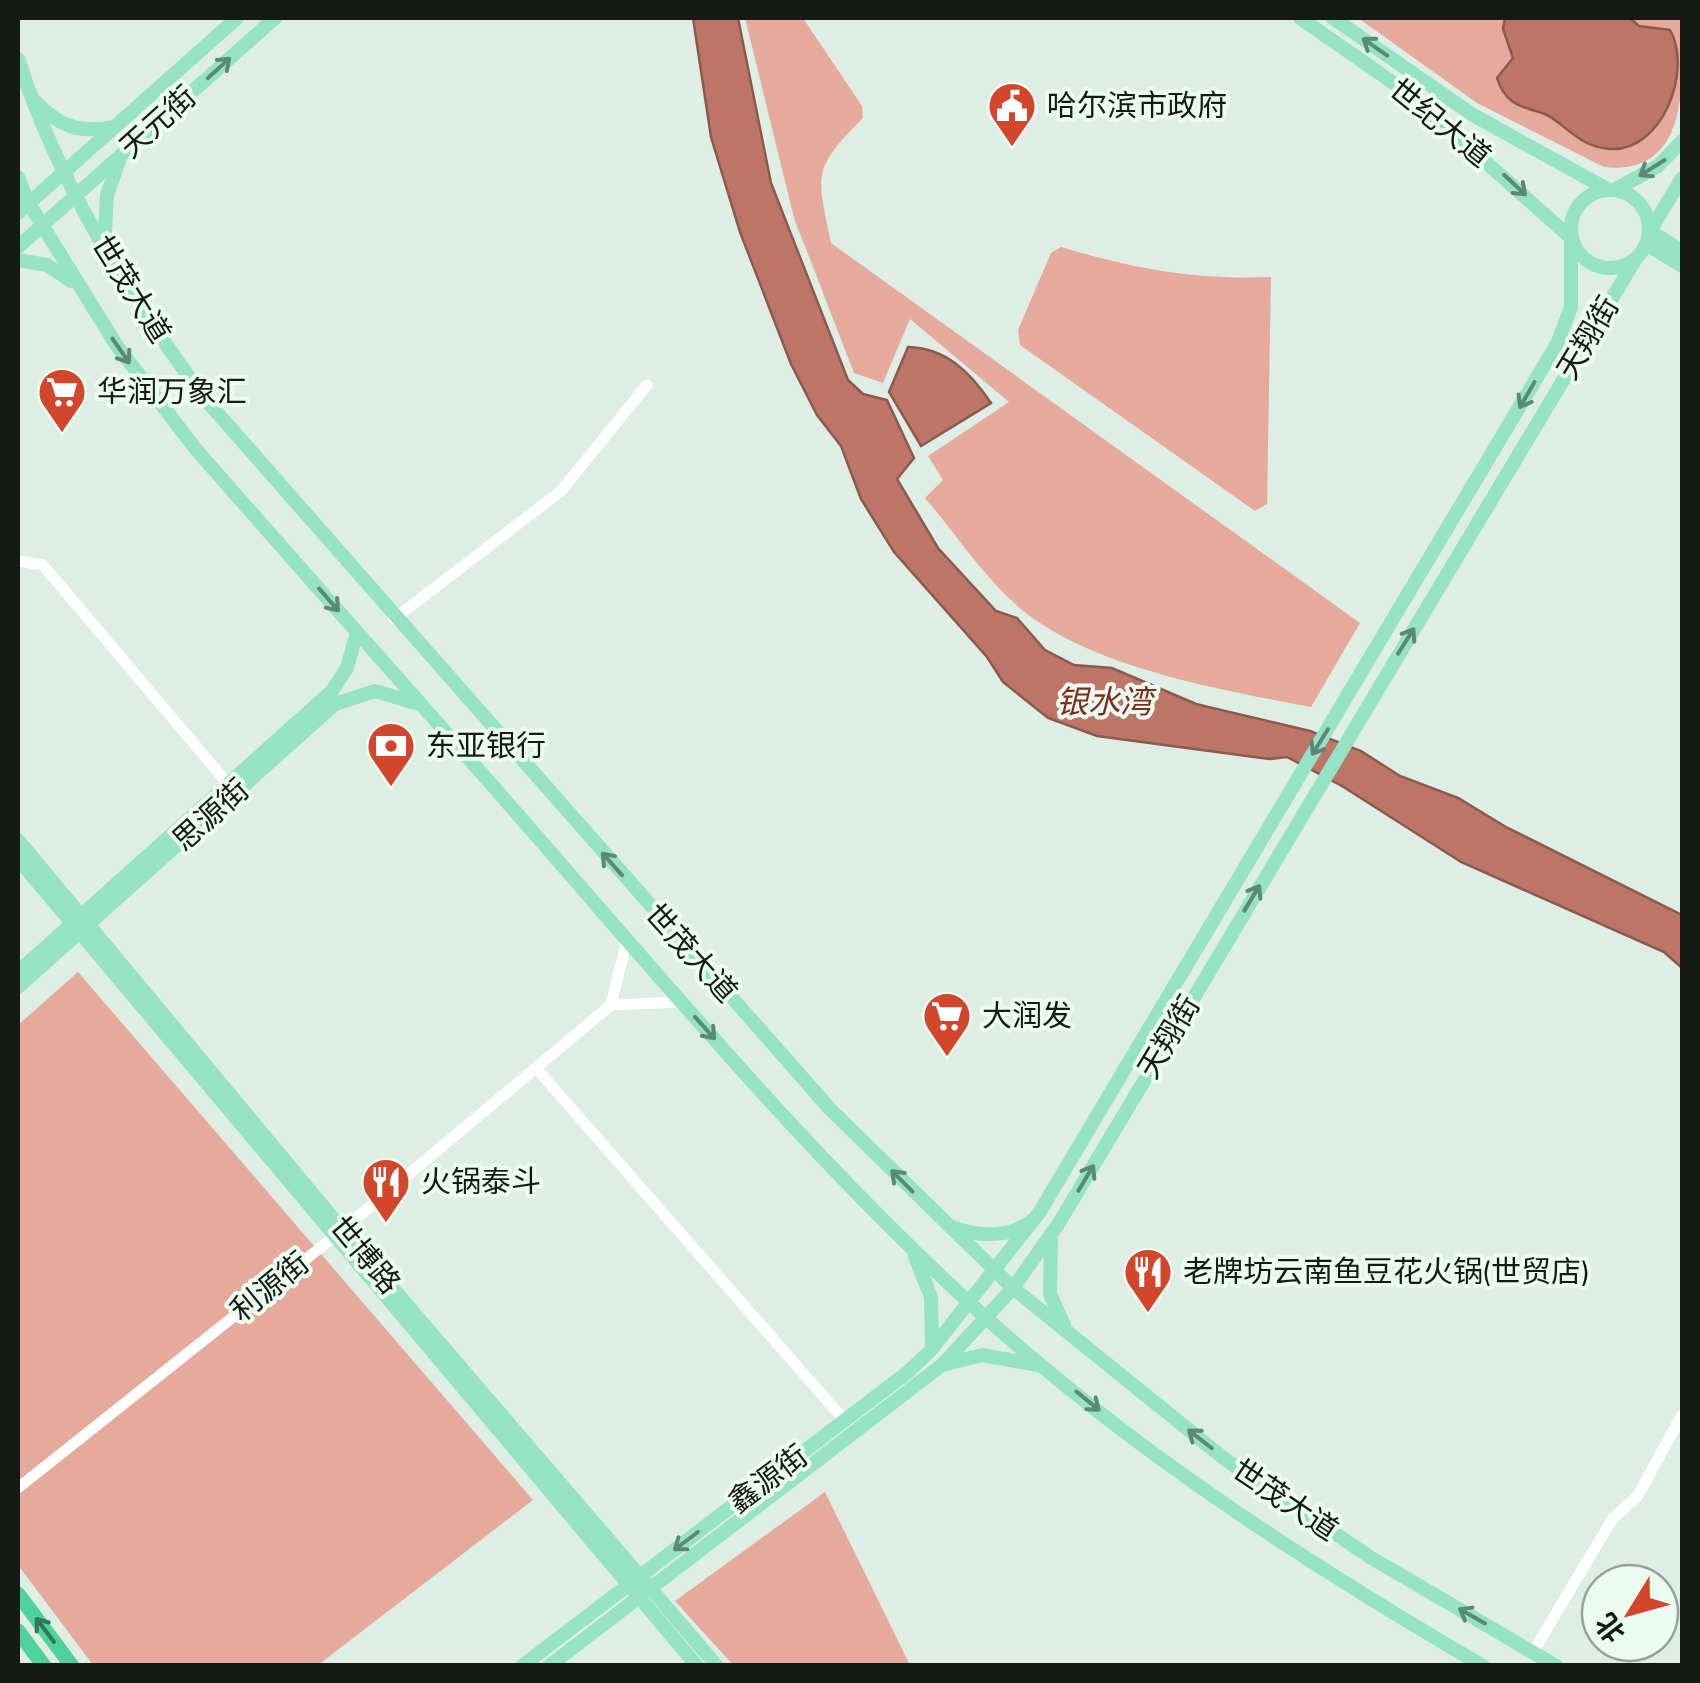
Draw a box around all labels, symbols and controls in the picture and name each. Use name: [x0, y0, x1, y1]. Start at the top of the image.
one-way arrow: [1362, 37, 1389, 58]
one-way arrow: [206, 57, 231, 80]
street label: 世纪大道: [1380, 67, 1502, 178]
street label: 天元街: [108, 74, 206, 168]
public building icon: 哈尔滨市政府: [986, 80, 1038, 148]
place label: 哈尔滨市政府: [1047, 82, 1227, 128]
one-way arrow: [1638, 158, 1667, 179]
one-way arrow: [1502, 173, 1526, 197]
street label: 世茂大道: [81, 225, 183, 352]
street label: 天翔街: [1544, 287, 1630, 388]
one-way arrow: [110, 336, 131, 364]
supermarket icon: 华润万象汇: [36, 366, 88, 434]
place label: 华润万象汇: [97, 368, 247, 414]
one-way arrow: [1517, 380, 1537, 409]
one-way arrow: [317, 587, 340, 612]
one-way arrow: [1396, 627, 1417, 656]
water label: 银水湾: [1056, 677, 1157, 725]
bank icon: 东亚银行: [365, 720, 417, 788]
place label: 东亚银行: [426, 722, 546, 768]
one-way arrow: [1310, 727, 1330, 756]
street label: 思源街: [161, 767, 259, 861]
one-way arrow: [600, 852, 623, 877]
one-way arrow: [1242, 884, 1262, 913]
street label: 世茂大道: [635, 892, 749, 1012]
street label: 天翔街: [1125, 986, 1211, 1087]
supermarket icon: 大润发: [921, 990, 973, 1058]
place label: 大润发: [982, 992, 1072, 1038]
one-way arrow: [694, 1015, 717, 1040]
restaurant icon: 火锅泰斗: [360, 1156, 412, 1224]
place label: 火锅泰斗: [421, 1158, 541, 1204]
one-way arrow: [1076, 1164, 1096, 1193]
one-way arrow: [890, 1170, 914, 1194]
street label: 世博路: [319, 1205, 412, 1304]
street label: 利源街: [220, 1240, 319, 1332]
restaurant icon: 老牌坊云南鱼豆花火锅(世贸店): [1122, 1246, 1174, 1314]
place label: 老牌坊云南鱼豆花火锅(世贸店): [1183, 1248, 1589, 1294]
one-way arrow: [1074, 1390, 1100, 1412]
one-way arrow: [1187, 1429, 1214, 1450]
street label: 鑫源街: [718, 1433, 817, 1524]
street label: 世茂大道: [1223, 1447, 1348, 1552]
one-way arrow: [673, 1530, 700, 1551]
north arrow: [1580, 1563, 1680, 1663]
text: 北: [1584, 1604, 1635, 1652]
one-way arrow: [1458, 1606, 1487, 1626]
one-way arrow: [34, 1617, 55, 1644]

